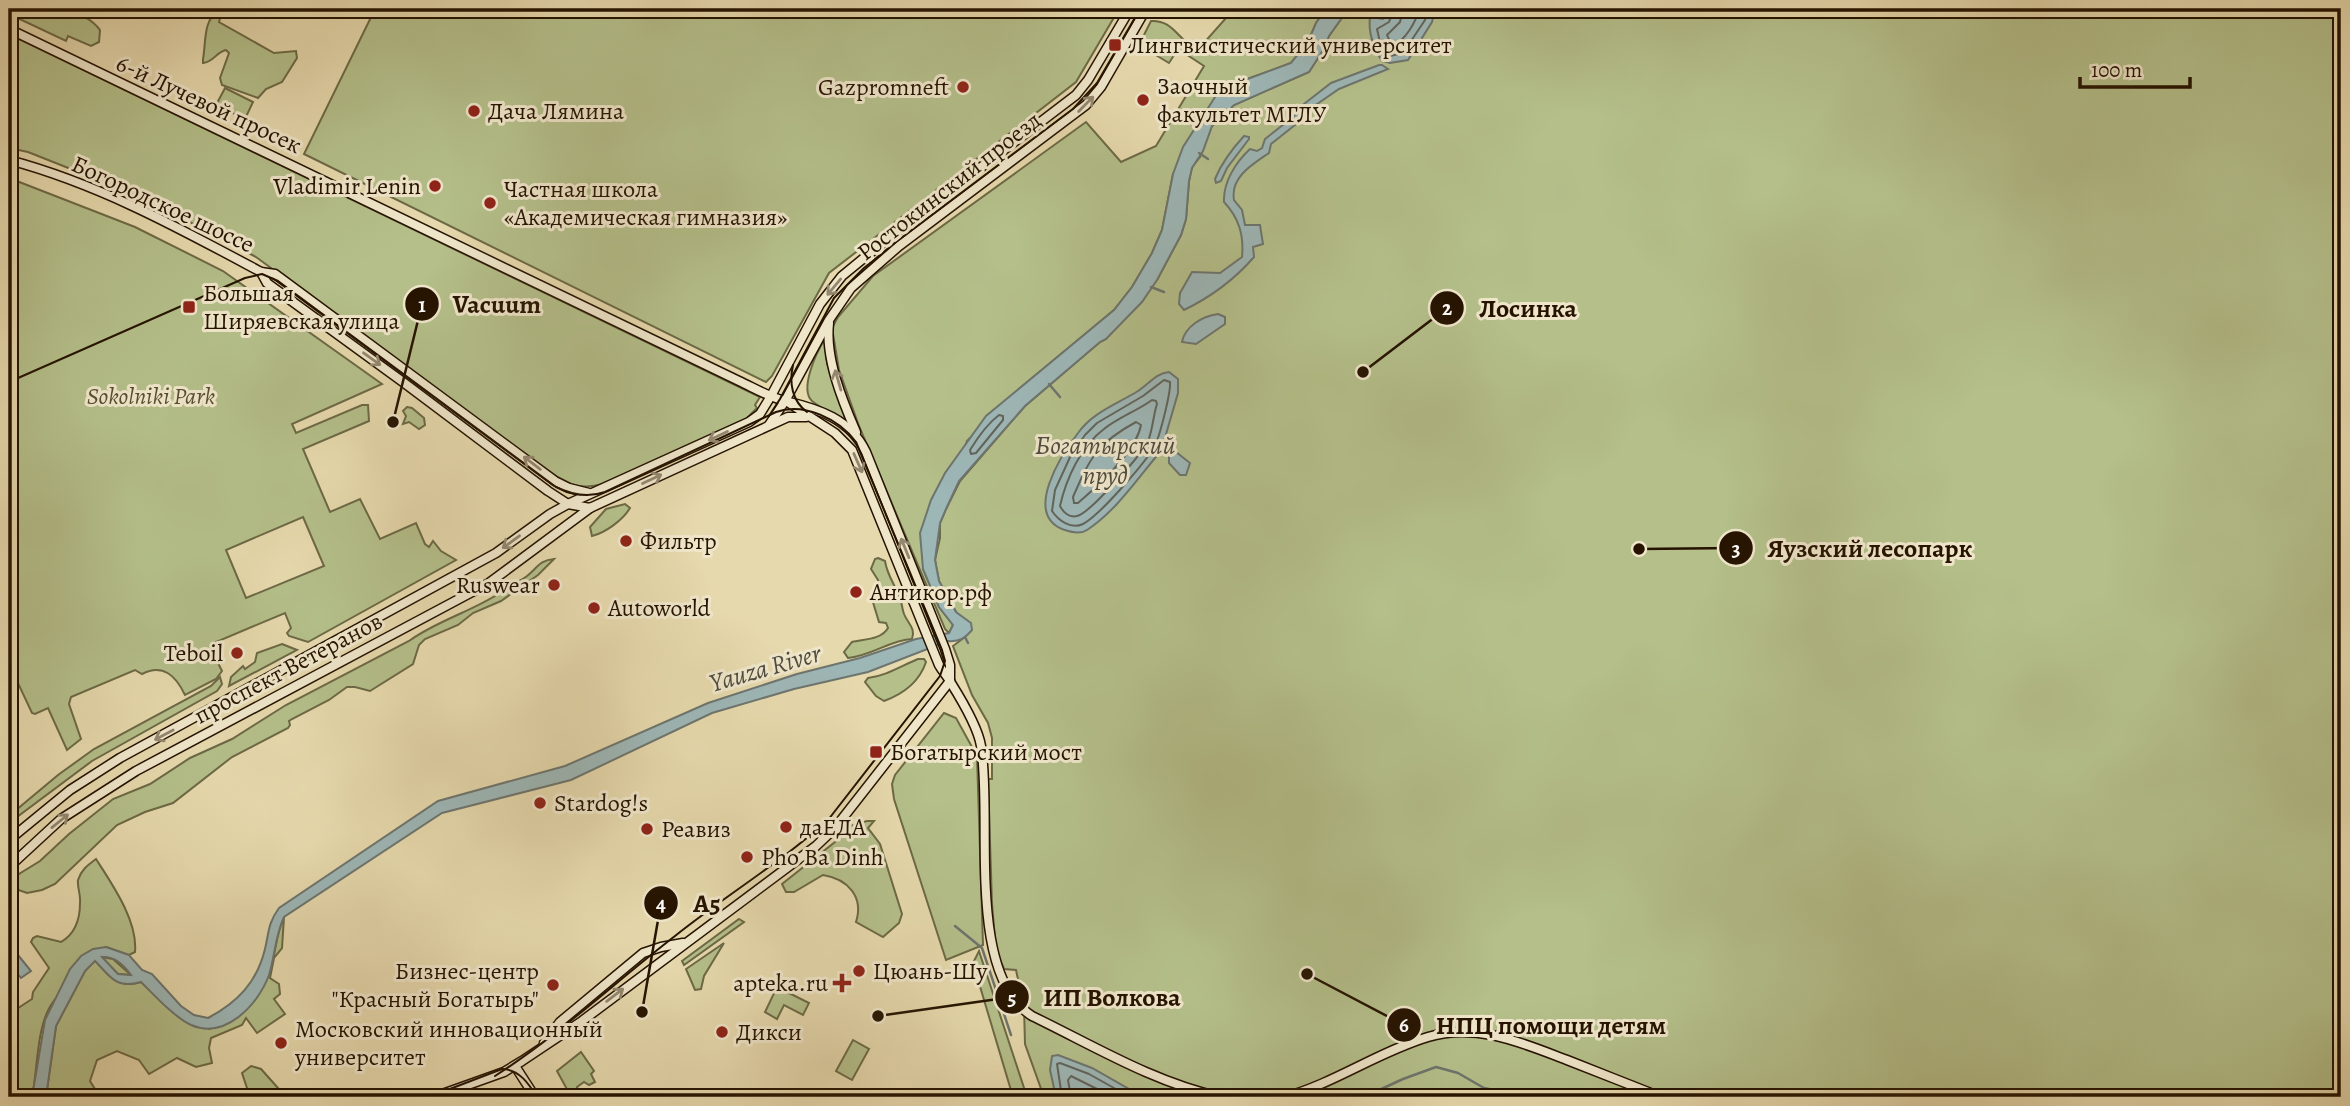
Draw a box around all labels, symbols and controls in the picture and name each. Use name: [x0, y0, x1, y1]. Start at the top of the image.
place label: Лингвистический университет: [1129, 29, 1452, 61]
marker: Лингвистический университет: [1107, 37, 1123, 53]
scale bar: [2080, 46, 2191, 90]
street label: 6-й Лучевой просек: [111, 47, 307, 161]
text: 100 m: [2091, 56, 2142, 84]
place label: Заочный факультет МГЛУ: [1157, 70, 1326, 130]
place label: Gazpromneft: [818, 71, 949, 103]
marker: Gazpromneft: [955, 79, 971, 95]
marker: Заочный факультет МГЛУ: [1135, 92, 1151, 108]
place label: Дача Лямина: [488, 95, 624, 127]
one-way arrow: [1078, 95, 1095, 112]
marker: Дача Лямина: [466, 103, 482, 119]
street label: Ростокинский проезд: [850, 104, 1048, 268]
street label: Богородское шоссе: [66, 148, 260, 260]
place label: Vladimir Lenin: [272, 170, 421, 202]
place label: Частная школа «Академическая гимназия»: [504, 173, 787, 233]
marker: Vladimir Lenin: [427, 178, 443, 194]
marker: Частная школа «Академическая гимназия»: [482, 195, 498, 211]
place label: Большая Ширяевская улица: [203, 277, 400, 337]
one-way arrow: [826, 277, 841, 295]
callout: Vacuum: [404, 281, 556, 328]
callout: Лосинка: [1430, 284, 1591, 331]
text: Vacuum: [452, 287, 541, 322]
text: 1: [418, 291, 426, 319]
text: Лосинка: [1479, 291, 1578, 326]
text: 2: [1442, 294, 1452, 322]
marker: Большая Ширяевская улица: [181, 299, 197, 315]
one-way arrow: [362, 352, 381, 366]
one-way arrow: [830, 369, 843, 391]
park label: Sokolniki Park: [87, 380, 216, 412]
water label: Богатырский пруд: [1035, 428, 1175, 493]
one-way arrow: [708, 430, 730, 443]
one-way arrow: [852, 452, 865, 473]
one-way arrow: [523, 456, 541, 471]
one-way arrow: [641, 472, 662, 485]
place label: Фильтр: [640, 525, 717, 557]
callout: Яузский лесопарк: [1719, 525, 1987, 572]
text: Яузский лесопарк: [1768, 531, 1972, 566]
marker: Фильтр: [618, 533, 634, 549]
one-way arrow: [502, 535, 521, 549]
text: 3: [1731, 535, 1741, 563]
one-way arrow: [897, 538, 910, 559]
place label: Ruswear: [456, 569, 540, 601]
place label: Антикор.рф: [869, 576, 992, 608]
marker: Ruswear: [546, 577, 562, 593]
marker: Антикор.рф: [848, 584, 864, 600]
place label: Autoworld: [607, 592, 711, 624]
marker: Autoworld: [586, 600, 602, 616]
street label: проспект Ветеранов: [188, 605, 388, 731]
water label: Yauza River: [705, 635, 826, 701]
place label: Teboil: [164, 637, 223, 669]
marker: Teboil: [229, 645, 245, 661]
one-way arrow: [154, 728, 174, 742]
place label: Богатырский мост: [890, 736, 1082, 768]
marker: Богатырский мост: [868, 744, 884, 760]
place label: Stardog!s: [554, 787, 648, 819]
marker: Stardog!s: [532, 795, 548, 811]
place label: даЕДА: [799, 811, 867, 843]
one-way arrow: [50, 813, 68, 829]
place label: Реавиз: [661, 813, 731, 845]
marker: даЕДА: [778, 819, 794, 835]
marker: Реавиз: [639, 821, 655, 837]
place label: Pho Ba Dinh: [761, 841, 884, 873]
marker: Pho Ba Dinh: [739, 849, 755, 865]
callout: A5: [644, 880, 734, 927]
text: A5: [692, 886, 721, 921]
text: 4: [656, 890, 666, 918]
place label: Бизнес-центр "Красный Богатырь": [331, 955, 539, 1015]
place label: Цюань-Шу: [873, 955, 987, 987]
marker: Цюань-Шу: [851, 963, 867, 979]
place label: apteka.ru: [733, 967, 828, 999]
callout: ИП Волкова: [994, 974, 1195, 1021]
marker: apteka.ru: [834, 975, 850, 991]
marker: Бизнес-центр "Красный Богатырь": [545, 977, 561, 993]
text: ИП Волкова: [1043, 980, 1181, 1015]
text: 5: [1008, 984, 1017, 1012]
one-way arrow: [606, 987, 624, 1002]
callout: НПЦ помощи детям: [1387, 1001, 1680, 1048]
text: НПЦ помощи детям: [1436, 1008, 1666, 1043]
text: 6: [1399, 1011, 1409, 1039]
place label: Московский инновационный университет: [294, 1013, 603, 1073]
place label: Дикси: [736, 1016, 802, 1048]
marker: Дикси: [714, 1024, 730, 1040]
marker: Московский инновационный университет: [273, 1035, 289, 1051]

